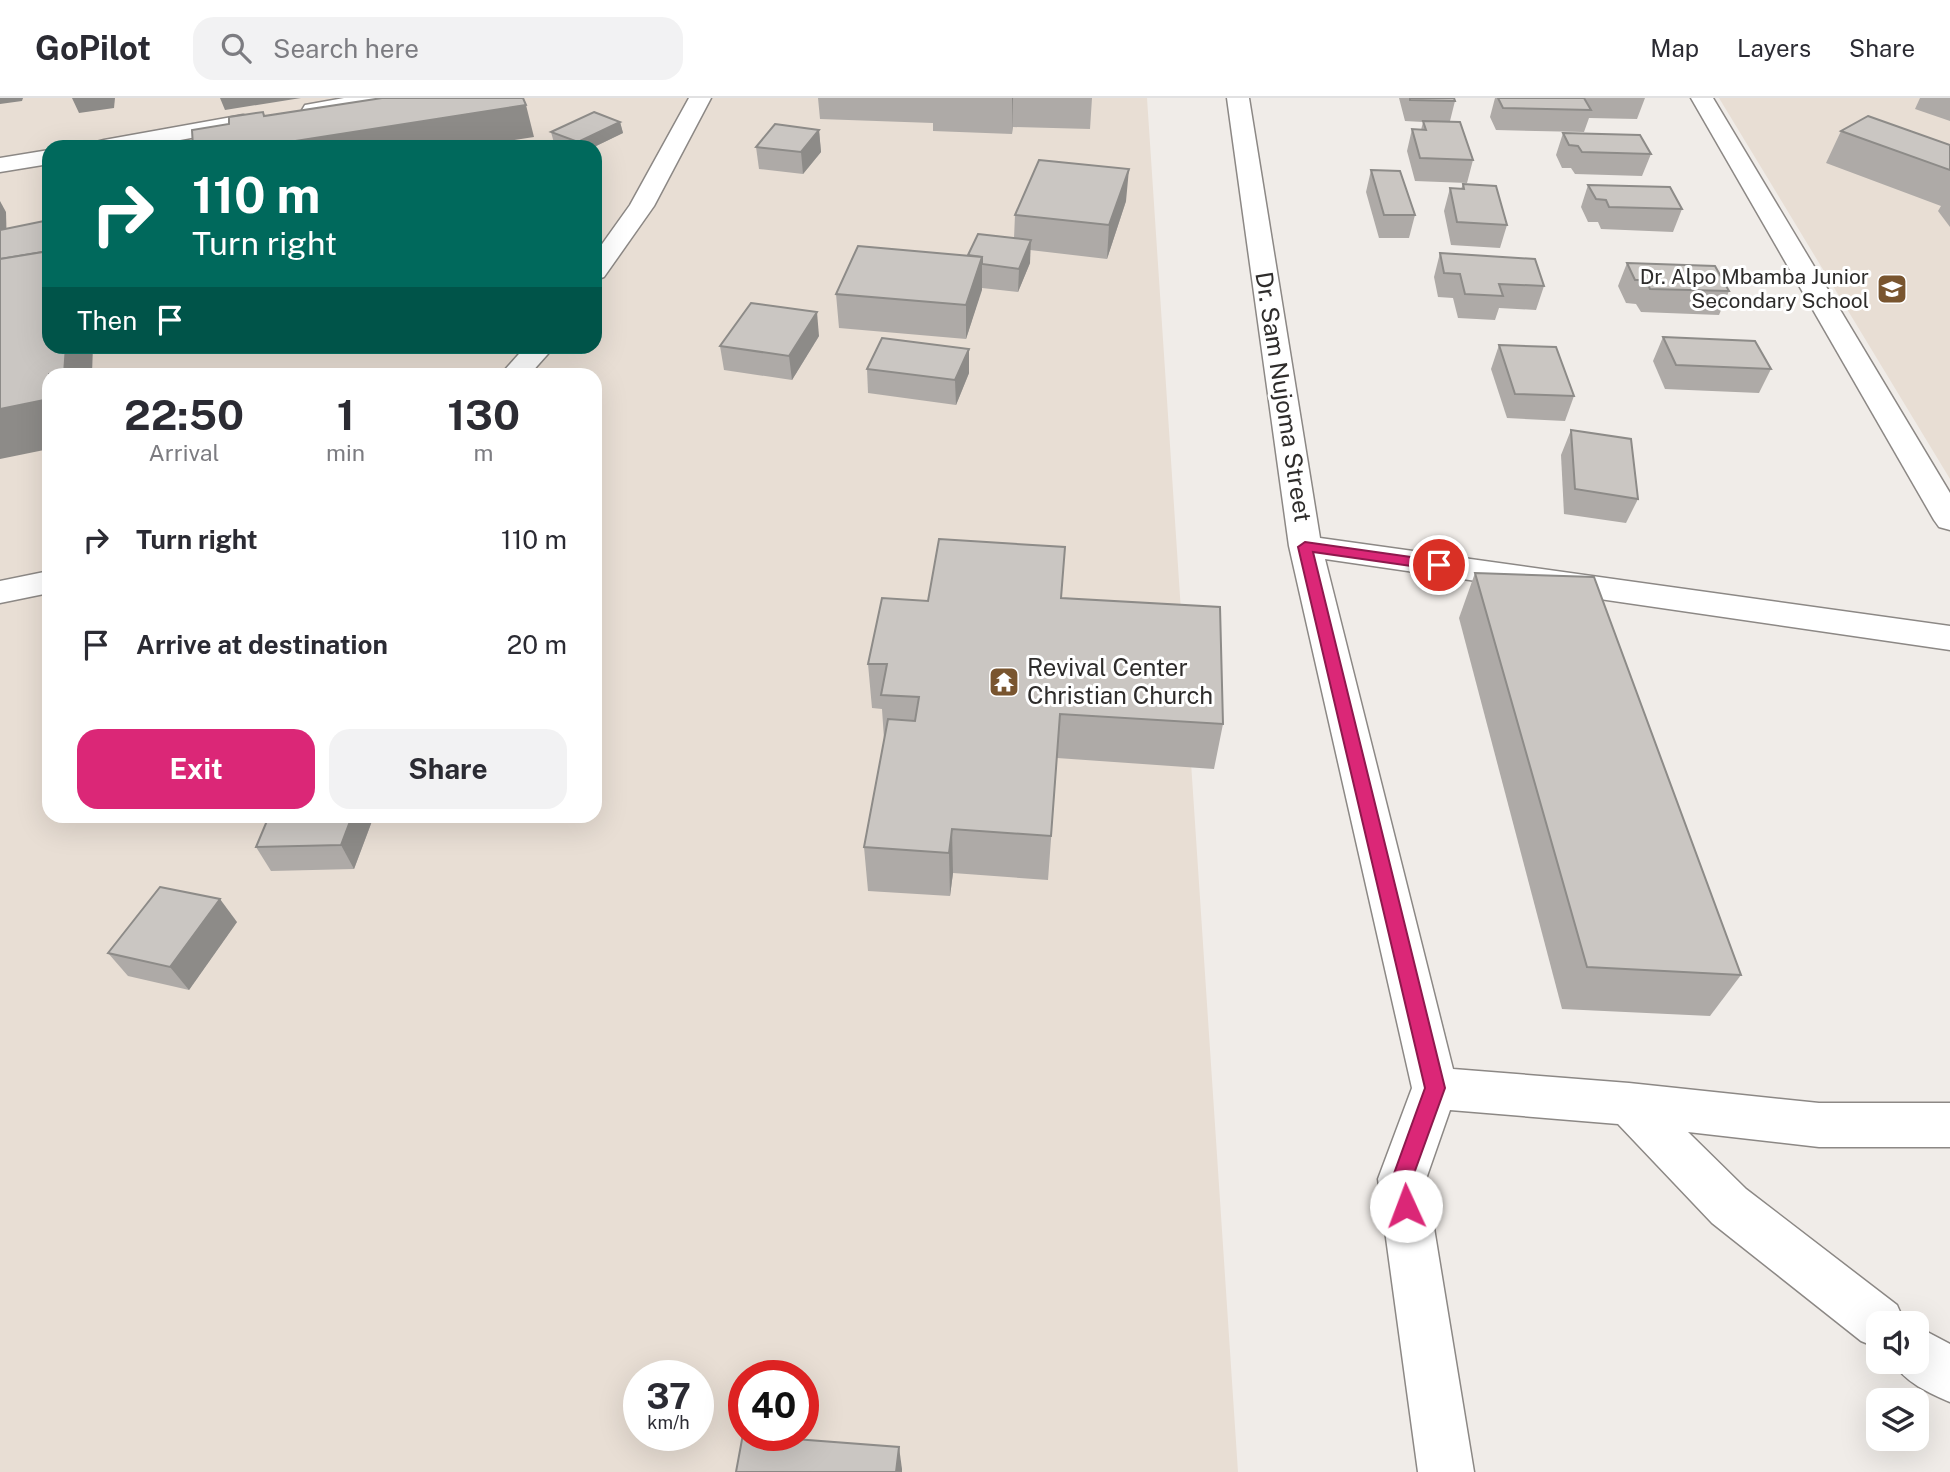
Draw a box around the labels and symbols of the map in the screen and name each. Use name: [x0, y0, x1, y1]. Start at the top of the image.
place label: Dr. Alpo Mbamba Junior Secondary School: [1640, 264, 1869, 313]
street label: Dr. Sam Nujoma Street: [1250, 270, 1318, 524]
school or university icon: Dr. Alpo Mbamba Junior Secondary School: [1875, 272, 1909, 306]
pin: [1409, 535, 1469, 595]
place label: Revival Center Christian Church: [1027, 653, 1213, 709]
temple icon: Revival Center Christian Church: [987, 665, 1021, 699]
position arrow: [1369, 1169, 1443, 1243]
speed limit sign: 40: [728, 1360, 819, 1451]

